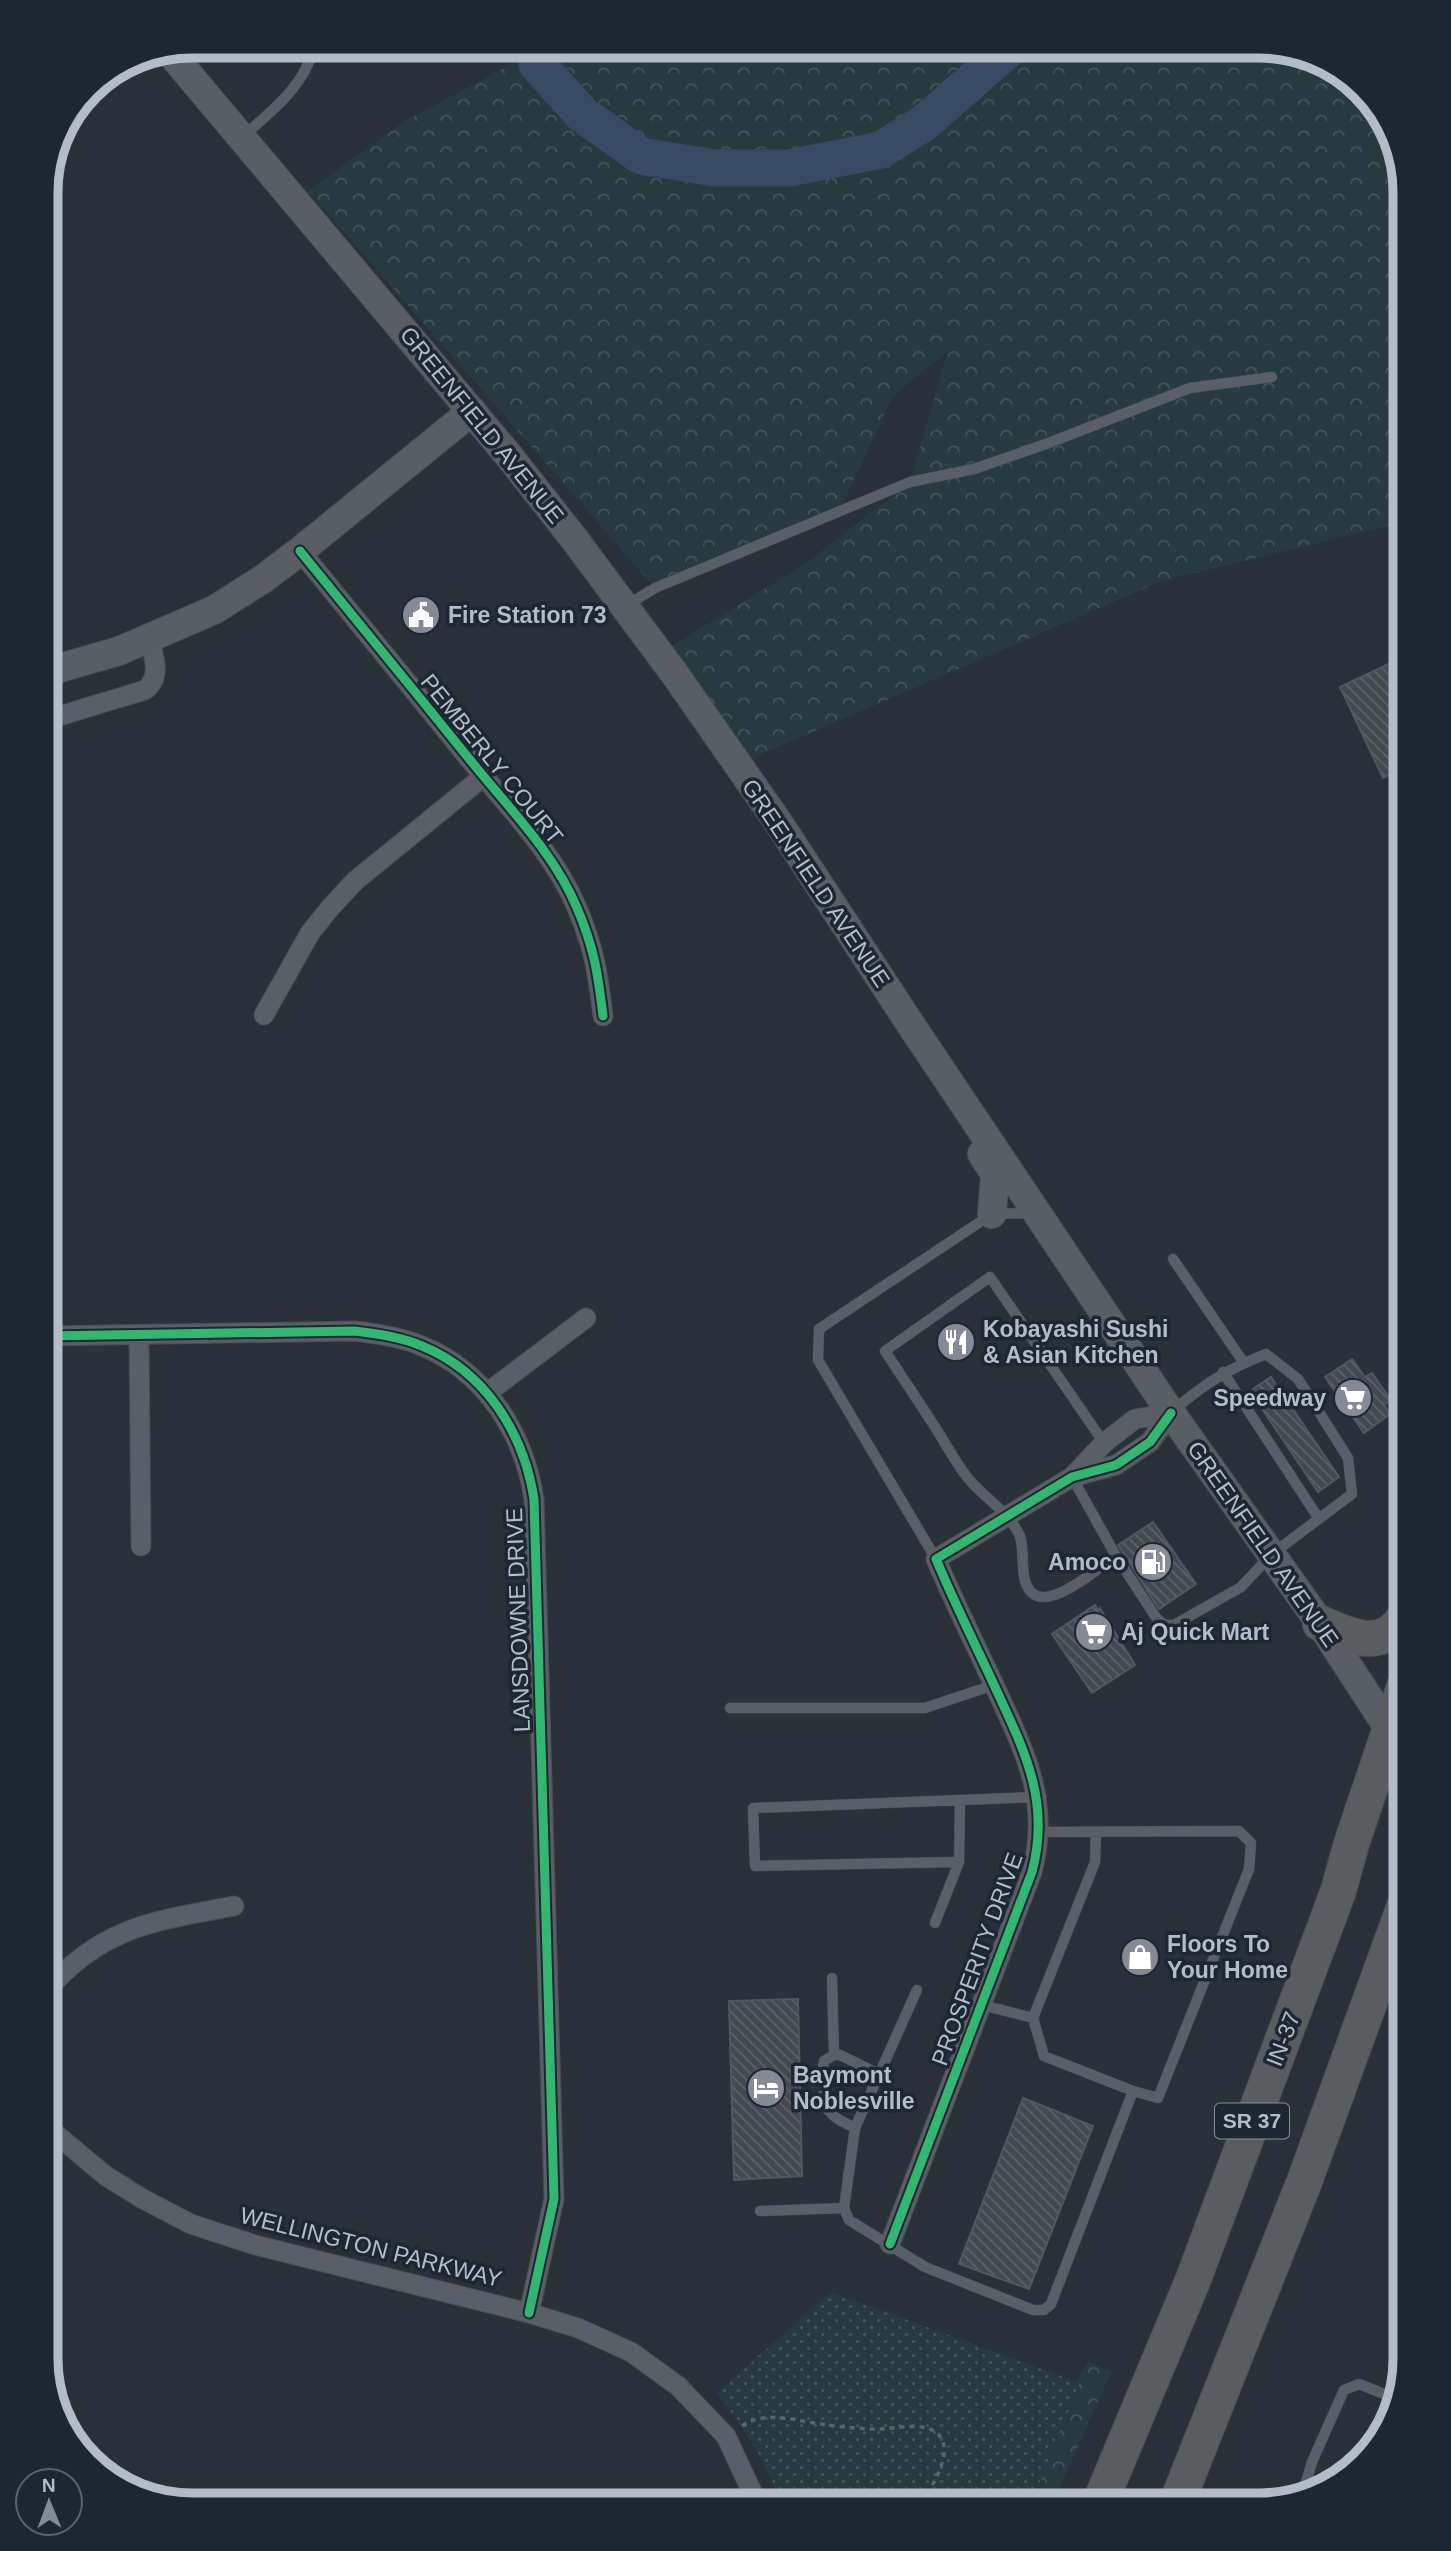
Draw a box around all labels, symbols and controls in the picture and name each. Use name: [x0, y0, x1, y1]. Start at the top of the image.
street label: GREENFIELD AVENUE: [395, 322, 569, 528]
public building icon: Fire Station 73: [400, 594, 442, 636]
place label: Fire Station 73: [448, 602, 606, 628]
street label: PEMBERLY COURT: [416, 669, 568, 849]
street label: GREENFIELD AVENUE: [737, 774, 895, 992]
place label: Kobayashi Sushi & Asian Kitchen: [983, 1316, 1168, 1368]
restaurant icon: Kobayashi Sushi & Asian Kitchen: [935, 1321, 977, 1363]
supermarket icon: Speedway: [1332, 1377, 1374, 1419]
place label: Speedway: [1214, 1385, 1326, 1411]
street label: GREENFIELD AVENUE: [1182, 1436, 1344, 1652]
street label: LANSDOWNE DRIVE: [501, 1507, 535, 1733]
fuel station icon: Amoco: [1132, 1541, 1174, 1583]
place label: Amoco: [1048, 1549, 1126, 1575]
supermarket icon: Aj Quick Mart: [1073, 1611, 1115, 1653]
place label: Aj Quick Mart: [1121, 1619, 1270, 1645]
street label: PROSPERITY DRIVE: [926, 1849, 1028, 2069]
place label: Floors To Your Home: [1167, 1931, 1288, 1983]
shop icon: Floors To Your Home: [1119, 1936, 1161, 1978]
street label: IN-37: [1261, 2008, 1305, 2070]
place label: Baymont Noblesville: [793, 2062, 914, 2114]
hotel icon: Baymont Noblesville: [745, 2067, 787, 2109]
road number: SR 37: [1215, 2104, 1289, 2138]
street label: WELLINGTON PARKWAY: [237, 2202, 505, 2292]
north arrow: [14, 2467, 84, 2537]
text: N: [42, 2475, 56, 2496]

